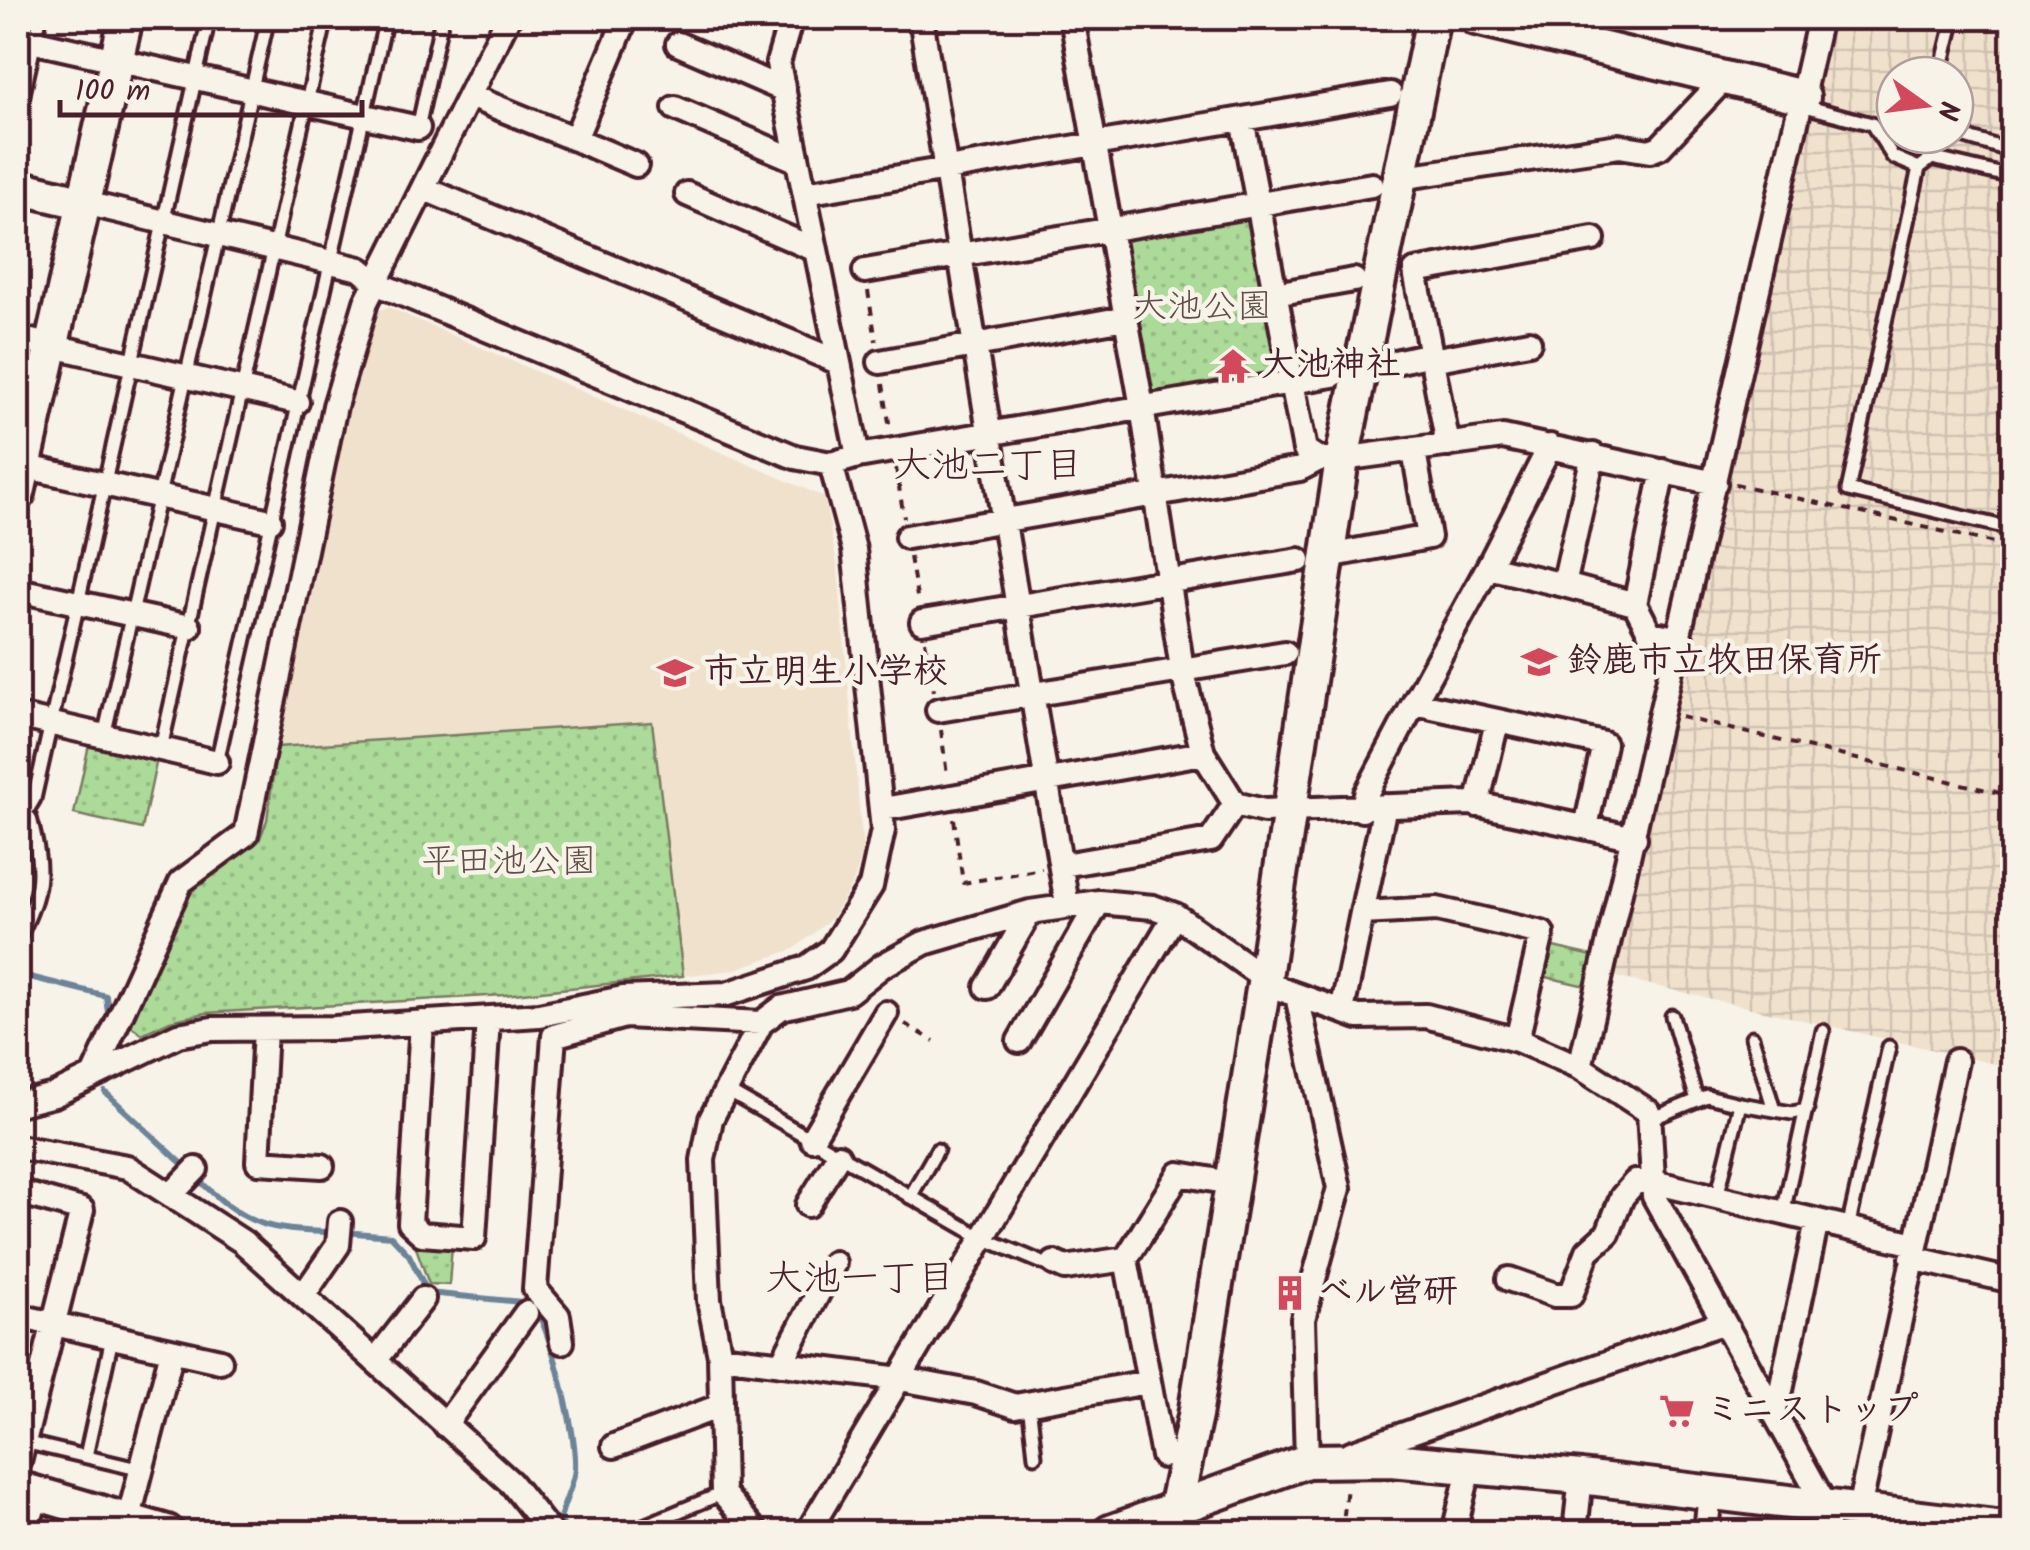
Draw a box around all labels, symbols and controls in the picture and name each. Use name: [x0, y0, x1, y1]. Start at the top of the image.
scale bar: [60, 55, 362, 117]
north arrow: [1875, 55, 1975, 155]
text: 100 m: [75, 68, 150, 116]
text: N: [1923, 96, 1971, 125]
park label: 大池公園: [1132, 280, 1272, 336]
place label: 大池神社: [1261, 338, 1401, 394]
temple icon: 大池神社: [1214, 347, 1252, 385]
district label: 大池二丁目: [893, 437, 1083, 497]
place label: 鈴鹿市立牧田保育所: [1567, 634, 1882, 690]
school or university icon: 鈴鹿市立牧田保育所: [1520, 643, 1558, 681]
place label: 市立明生小学校: [703, 645, 948, 701]
school or university icon: 市立明生小学校: [656, 654, 694, 692]
park label: 平田池公園: [421, 835, 597, 891]
district label: 大池一丁目: [765, 1250, 955, 1310]
place label: べル営研: [1318, 1265, 1458, 1321]
building icon: べル営研: [1271, 1274, 1309, 1312]
place label: ミニストップ: [1705, 1383, 1919, 1439]
supermarket icon: ミニストップ: [1658, 1392, 1696, 1430]

